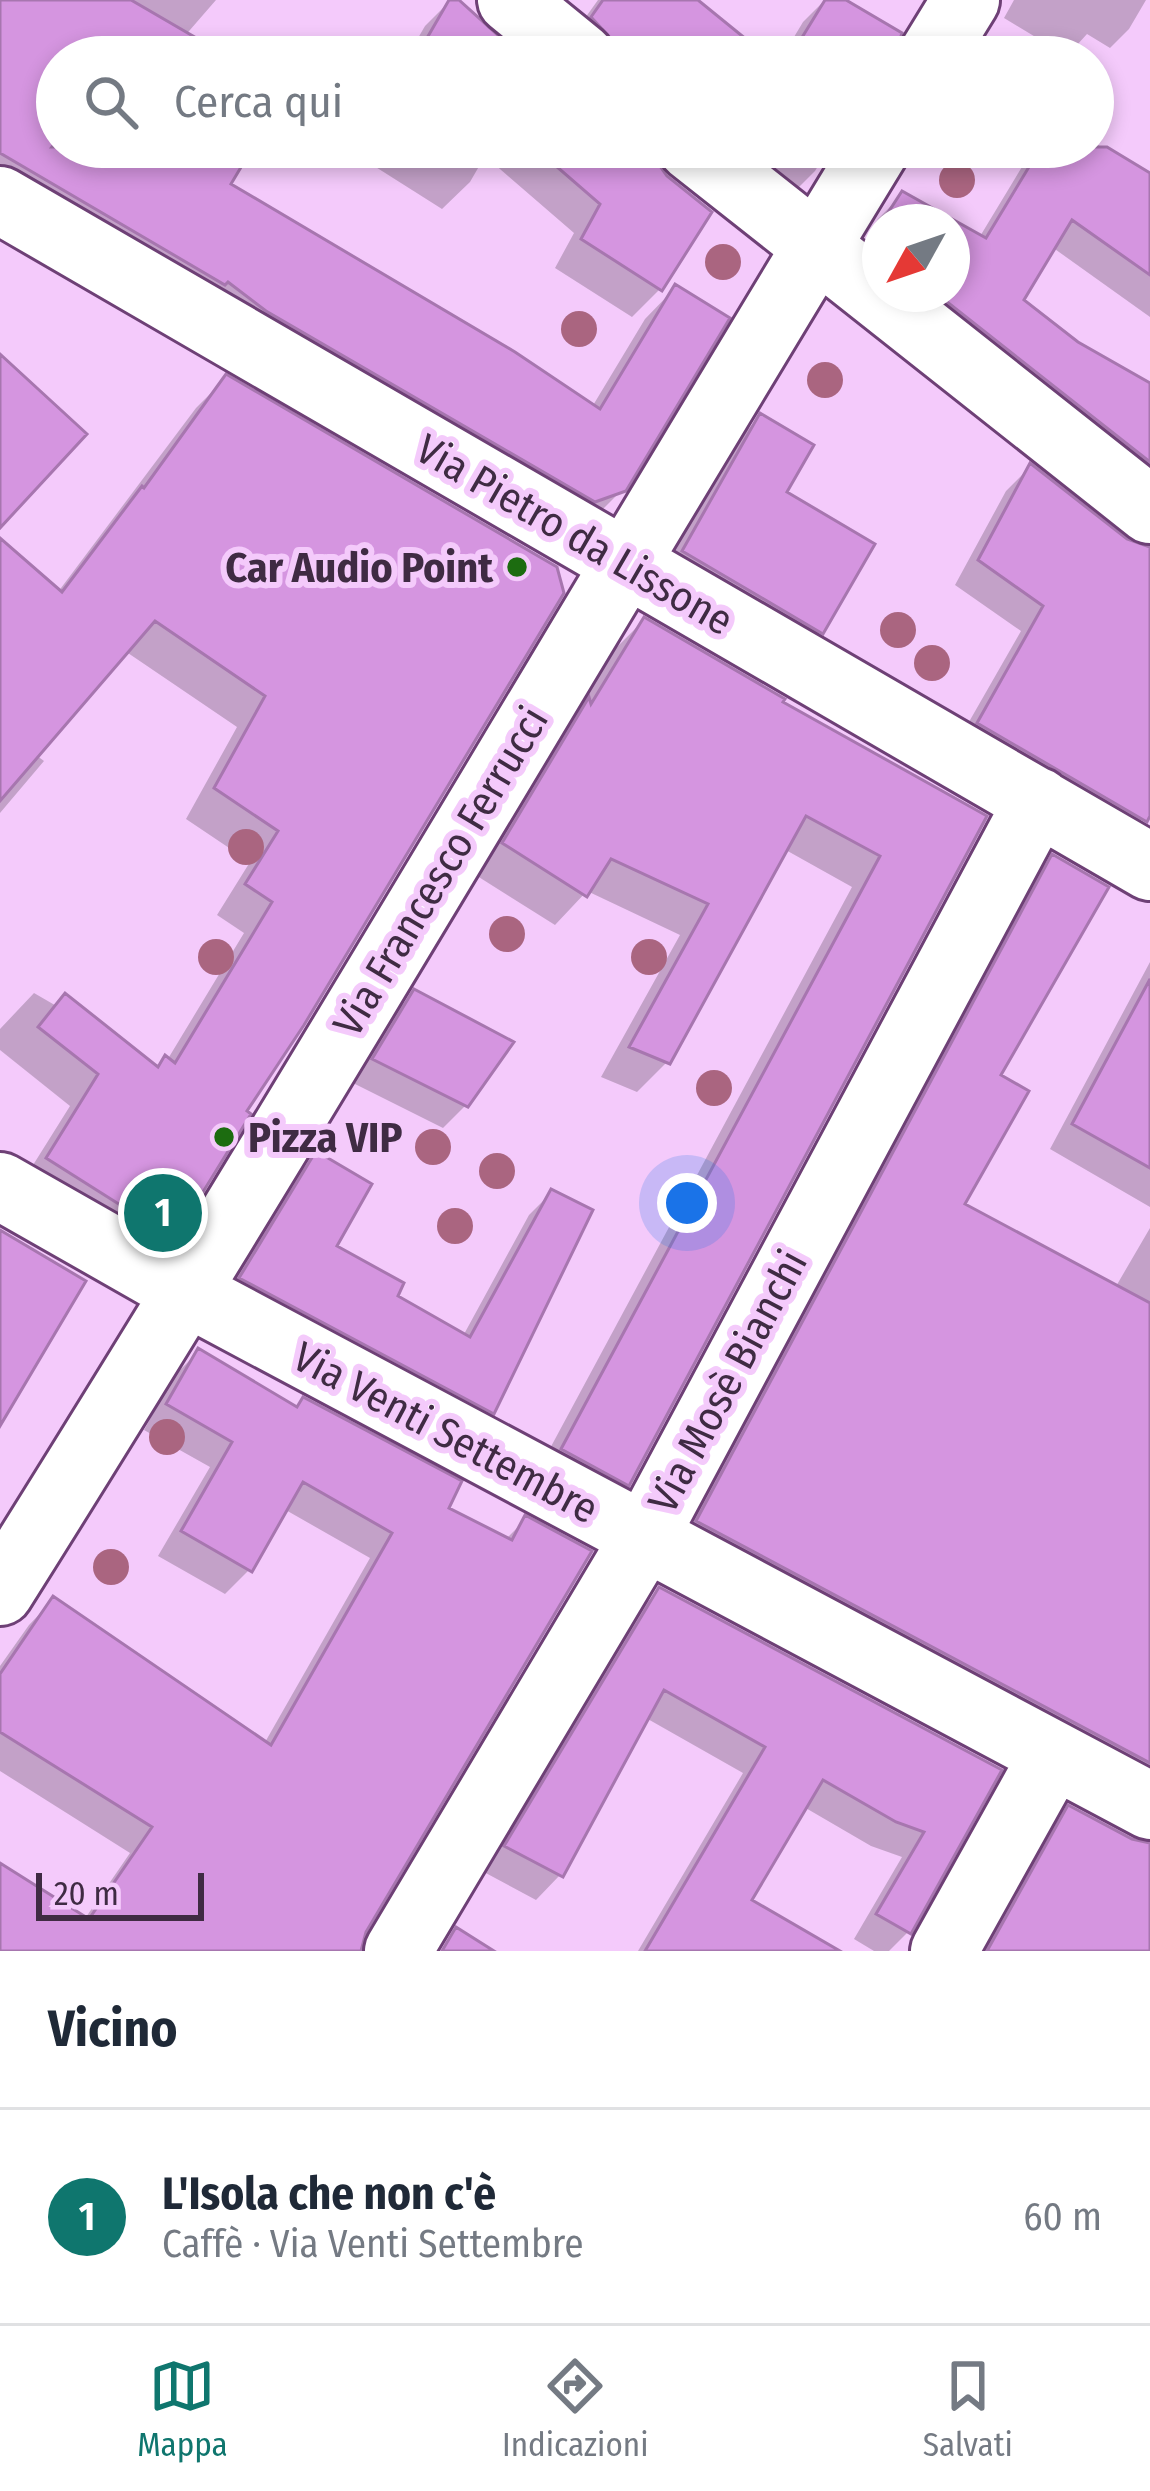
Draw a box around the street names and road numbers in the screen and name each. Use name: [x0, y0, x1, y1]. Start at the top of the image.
street label: Via Pietro da Lissone: [407, 424, 742, 646]
street label: Via Francesco Ferrucci: [323, 698, 559, 1045]
street label: Via Mosè Bianchi: [638, 1242, 818, 1521]
street label: Via Venti Settembre: [285, 1332, 606, 1534]

